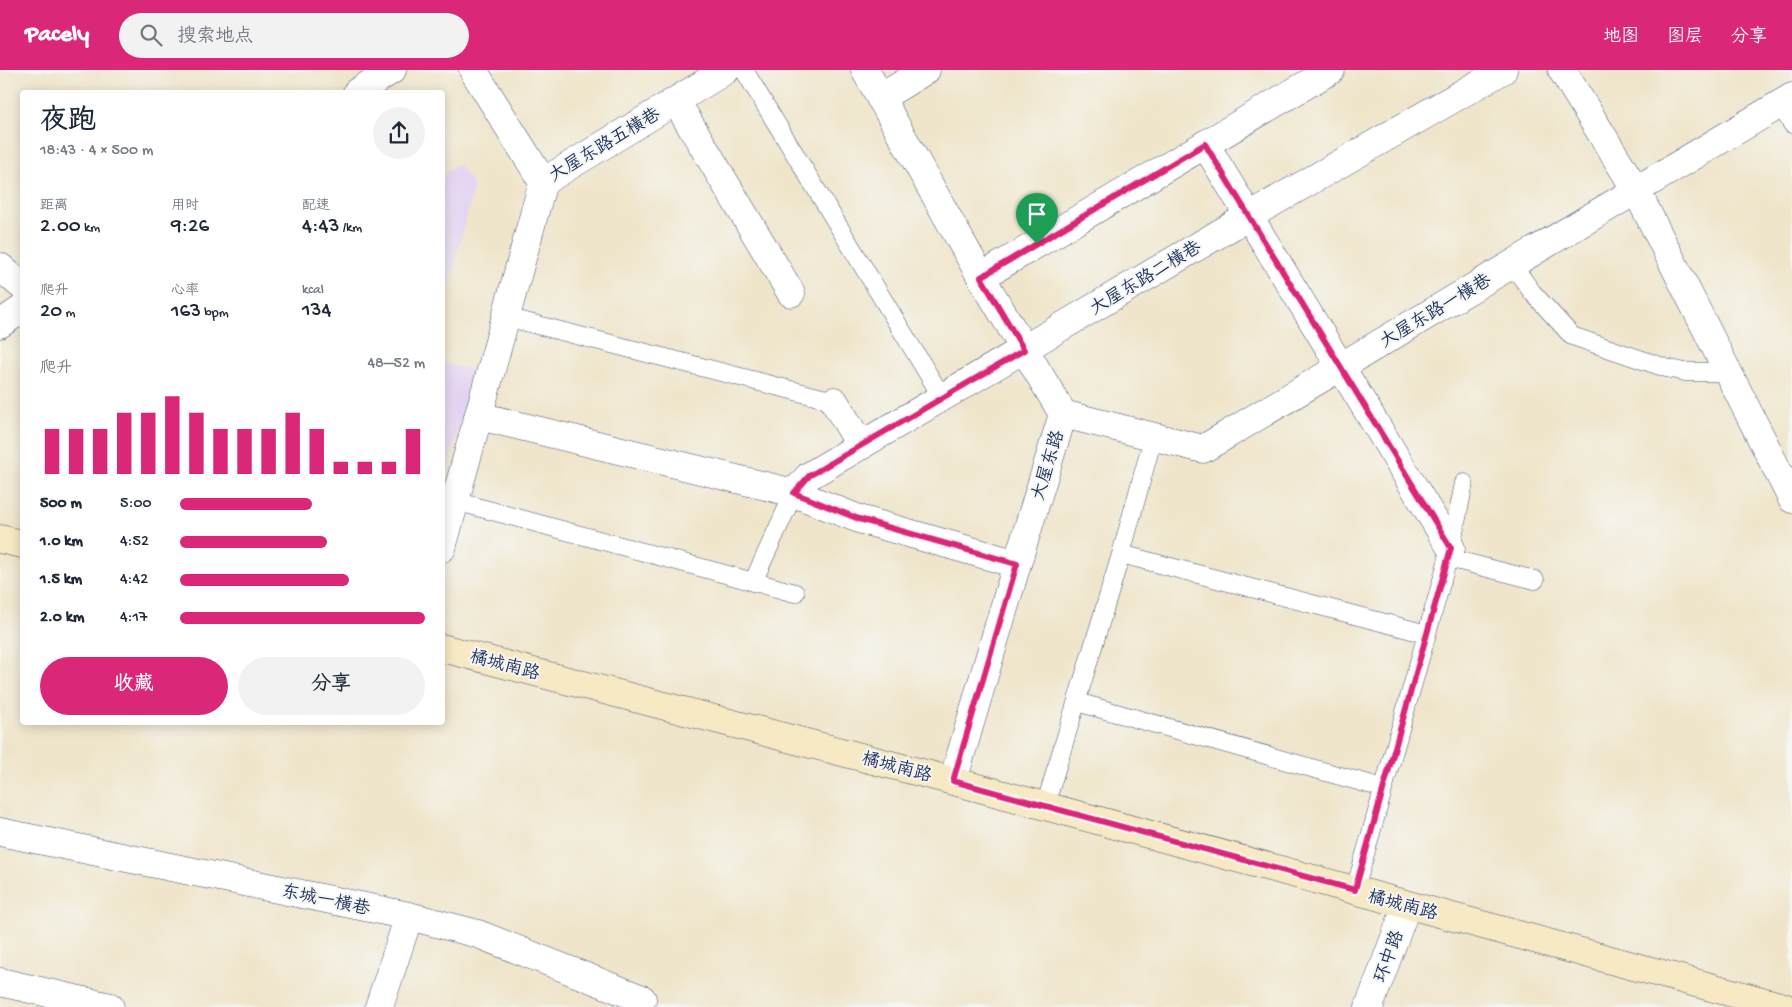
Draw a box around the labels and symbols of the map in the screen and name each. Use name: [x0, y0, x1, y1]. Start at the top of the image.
street label: 大屋东路五横巷: [545, 104, 665, 188]
pin: [1016, 193, 1058, 244]
street label: 大屋东路二横巷: [1086, 237, 1206, 321]
street label: 大屋东路一横巷: [1376, 270, 1496, 354]
street label: 大屋东路: [1028, 428, 1070, 503]
street label: 橘城南路: [467, 646, 542, 686]
street label: 橘城南路: [859, 748, 934, 788]
street label: 东城一横巷: [279, 881, 372, 921]
street label: 橘城南路: [1365, 886, 1440, 926]
street label: 环中路: [1370, 928, 1409, 986]

